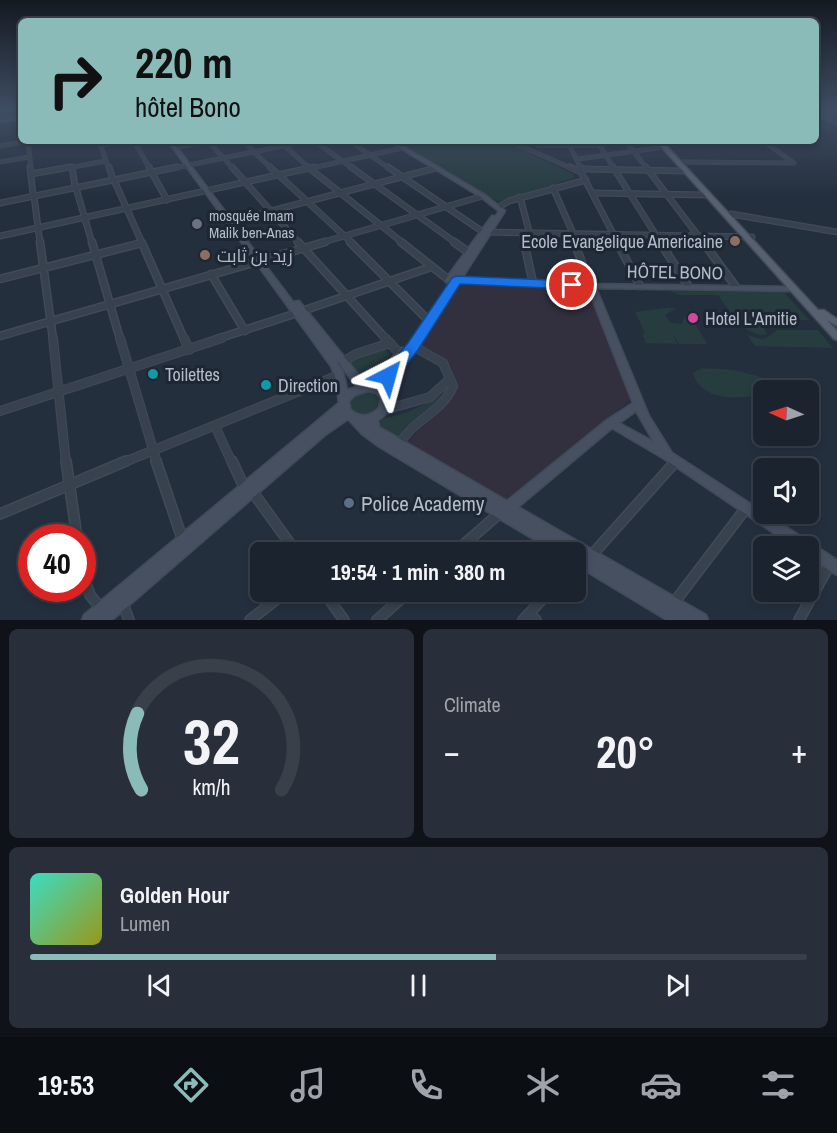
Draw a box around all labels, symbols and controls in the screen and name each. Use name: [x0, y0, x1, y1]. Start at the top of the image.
text: 220 m: [135, 35, 233, 91]
icon: right: [36, 42, 114, 120]
text: hôtel Bono: [135, 89, 241, 125]
place label: mosquée Imam Malik ben-Anas: [209, 205, 294, 243]
marker: mosquée Imam Malik ben-Anas: [190, 217, 204, 231]
place label: Ecole Evangelique Americaine: [521, 229, 723, 254]
marker: Ecole Evangelique Americaine: [728, 234, 742, 248]
place label: زيد بن ثابت: [217, 243, 293, 268]
marker: زيد بن ثابت: [198, 248, 212, 262]
pin: [546, 259, 597, 310]
street label: HÔTEL BONO: [627, 259, 723, 285]
icon: arrive: [555, 268, 588, 301]
place label: Hotel L'Amitie: [705, 306, 797, 331]
marker: Hotel L'Amitie: [686, 311, 700, 325]
position arrow: [356, 344, 420, 408]
place label: Toilettes: [165, 362, 220, 387]
marker: Toilettes: [146, 367, 160, 381]
place label: Direction: [278, 373, 338, 398]
marker: Direction: [259, 378, 273, 392]
north arrow: [753, 380, 819, 446]
map controls: [753, 380, 819, 602]
button: sound: [753, 458, 819, 524]
place label: Police Academy: [361, 489, 485, 518]
marker: Police Academy: [342, 496, 356, 510]
speed limit sign: 40: [18, 524, 96, 602]
button: layers: [753, 536, 819, 602]
text: 19:54 · 1 min · 380 m: [331, 557, 505, 587]
text: Climate: [444, 691, 501, 718]
text: 32: [183, 699, 240, 783]
text: 20°: [596, 721, 655, 782]
text: −: [444, 729, 460, 773]
text: +: [791, 729, 807, 773]
text: km/h: [192, 774, 231, 803]
text: Golden Hour: [120, 880, 229, 910]
text: Lumen: [120, 910, 170, 937]
icon: previous: [143, 969, 176, 1002]
icon: pause: [402, 969, 435, 1002]
icon: next: [661, 969, 694, 1002]
icon: directions: [170, 1064, 212, 1106]
icon: music: [287, 1064, 329, 1106]
icon: phone: [405, 1064, 447, 1106]
icon: climate: [522, 1064, 564, 1106]
icon: car: [640, 1064, 682, 1106]
icon: filters: [757, 1064, 799, 1106]
text: 19:53: [38, 1067, 94, 1103]

